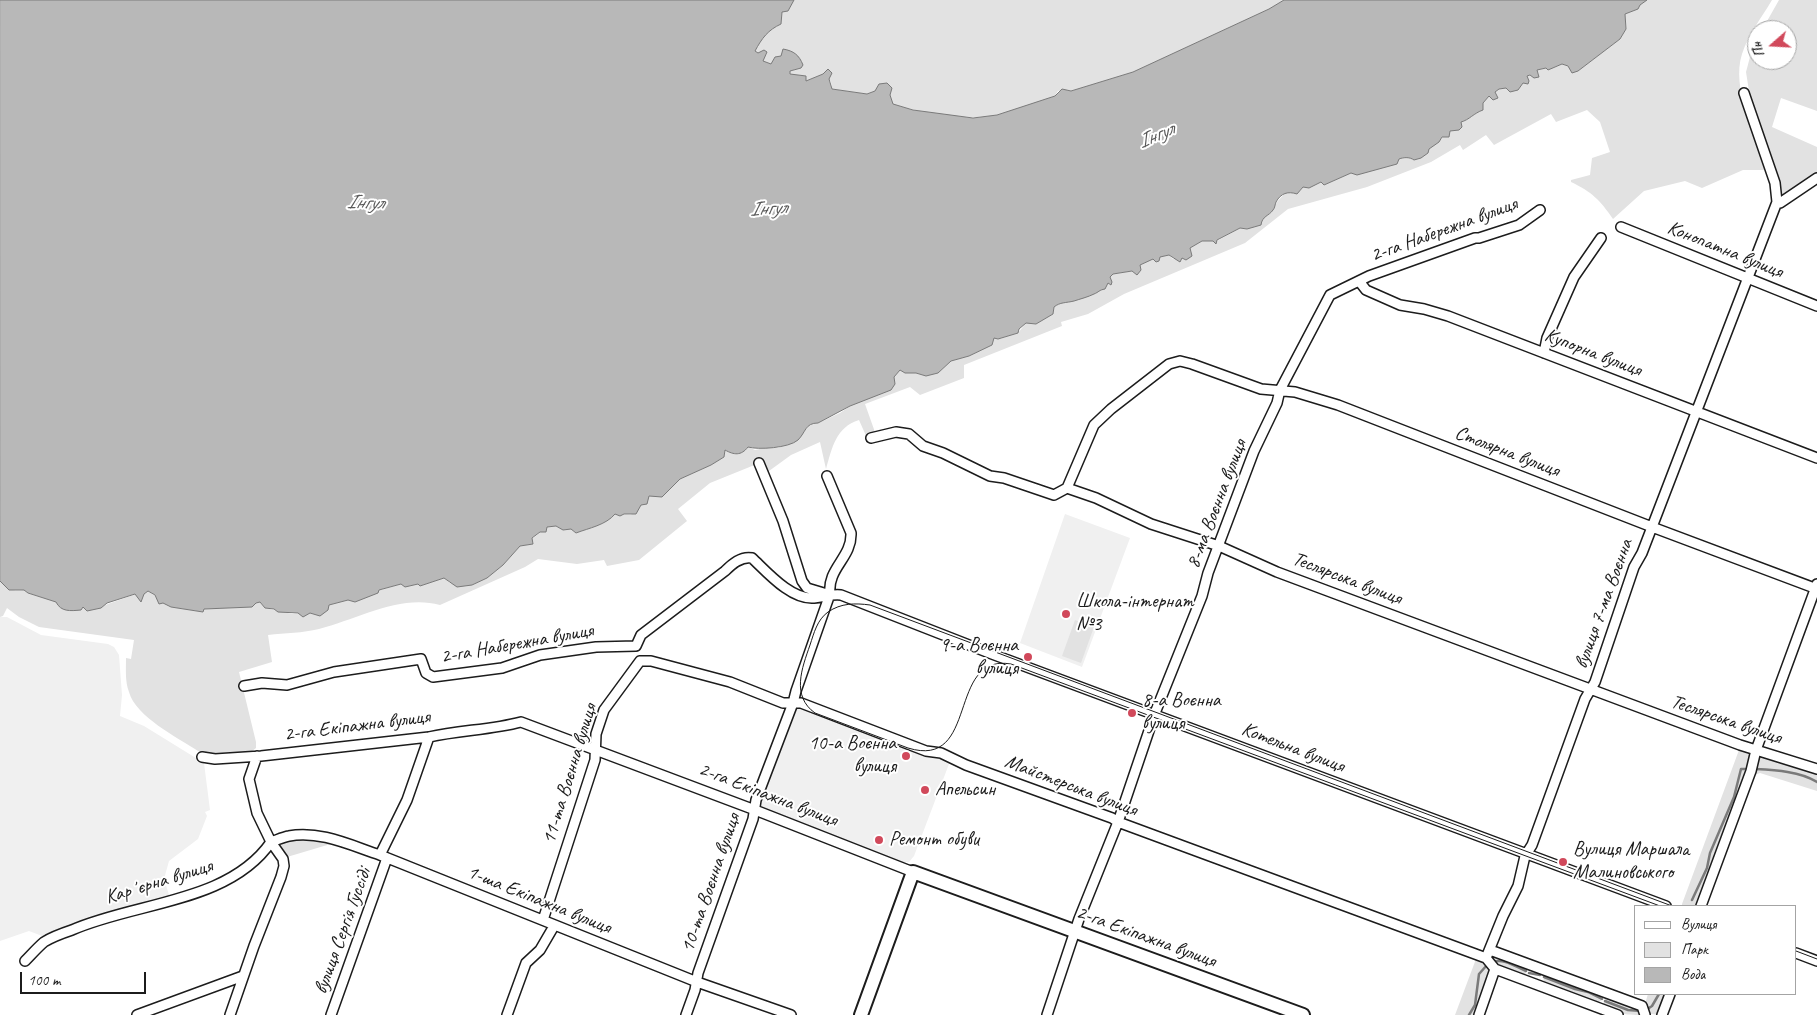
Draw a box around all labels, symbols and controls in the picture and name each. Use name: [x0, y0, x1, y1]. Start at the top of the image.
north arrow: [1747, 20, 1797, 70]
text: Пн: [1748, 40, 1769, 59]
water label: Інгул: [1134, 117, 1178, 155]
water label: Інгул: [346, 190, 384, 216]
street label: 2-га Набережна вулиця: [1367, 192, 1521, 268]
water label: Інгул: [749, 195, 787, 223]
street label: Конопатна вулиця: [1664, 216, 1786, 284]
street label: Купорна вулиця: [1541, 324, 1645, 382]
street label: Столярна вулиця: [1451, 421, 1563, 483]
street label: 8-ма Воєнна вулиця: [1181, 436, 1253, 572]
street label: вулиця 7-ма Воєнна: [1569, 536, 1639, 672]
street label: Теслярська вулиця: [1289, 547, 1405, 611]
place label: Школа-інтернат №3: [1076, 590, 1193, 637]
marker: Школа-інтернат №3: [1060, 608, 1072, 620]
street label: 2-га Набережна вулиця: [439, 619, 595, 669]
place label: 9-а Воєнна вулиця: [940, 634, 1018, 681]
marker: 9-а Воєнна вулиця: [1022, 651, 1034, 663]
place label: 8-а Воєнна вулиця: [1142, 689, 1220, 736]
street label: Теслярська вулиця: [1668, 690, 1784, 750]
street label: 11-та Воєнна вулиця: [537, 701, 603, 847]
street label: 2-га Екіпажна вулиця: [283, 705, 431, 747]
marker: 8-а Воєнна вулиця: [1126, 707, 1138, 719]
street label: Котельна вулиця: [1238, 717, 1348, 779]
place label: 10-а Воєнна вулиця: [809, 732, 896, 779]
marker: 10-а Воєнна вулиця: [900, 750, 912, 762]
street label: Майстерська вулиця: [1001, 750, 1141, 822]
street label: 2-га Екіпажна вулиця: [695, 757, 841, 833]
place label: Апельсин: [935, 778, 995, 802]
marker: Апельсин: [919, 784, 931, 796]
street label: 10-та Воєнна вулиця: [676, 810, 746, 956]
place label: Ремонт обуви: [889, 828, 979, 852]
marker: Ремонт обуви: [873, 834, 885, 846]
place label: Вулиця Маршала Малиновського: [1573, 838, 1689, 885]
street label: Карʼєрна вулиця: [103, 854, 215, 910]
marker: Вулиця Маршала Малиновського: [1557, 856, 1569, 868]
street label: 1-ша Екіпажна вулиця: [463, 860, 615, 940]
street label: вулиця Сергія Гуссіді: [309, 865, 377, 997]
street label: 2-га Екіпажна вулиця: [1073, 901, 1219, 973]
legend: [1634, 905, 1797, 995]
text: Вулиця: [1681, 915, 1717, 934]
text: Парк: [1681, 940, 1708, 959]
scale bar: [22, 962, 149, 994]
text: Вода: [1681, 965, 1705, 984]
text: 100 m: [28, 971, 60, 990]

